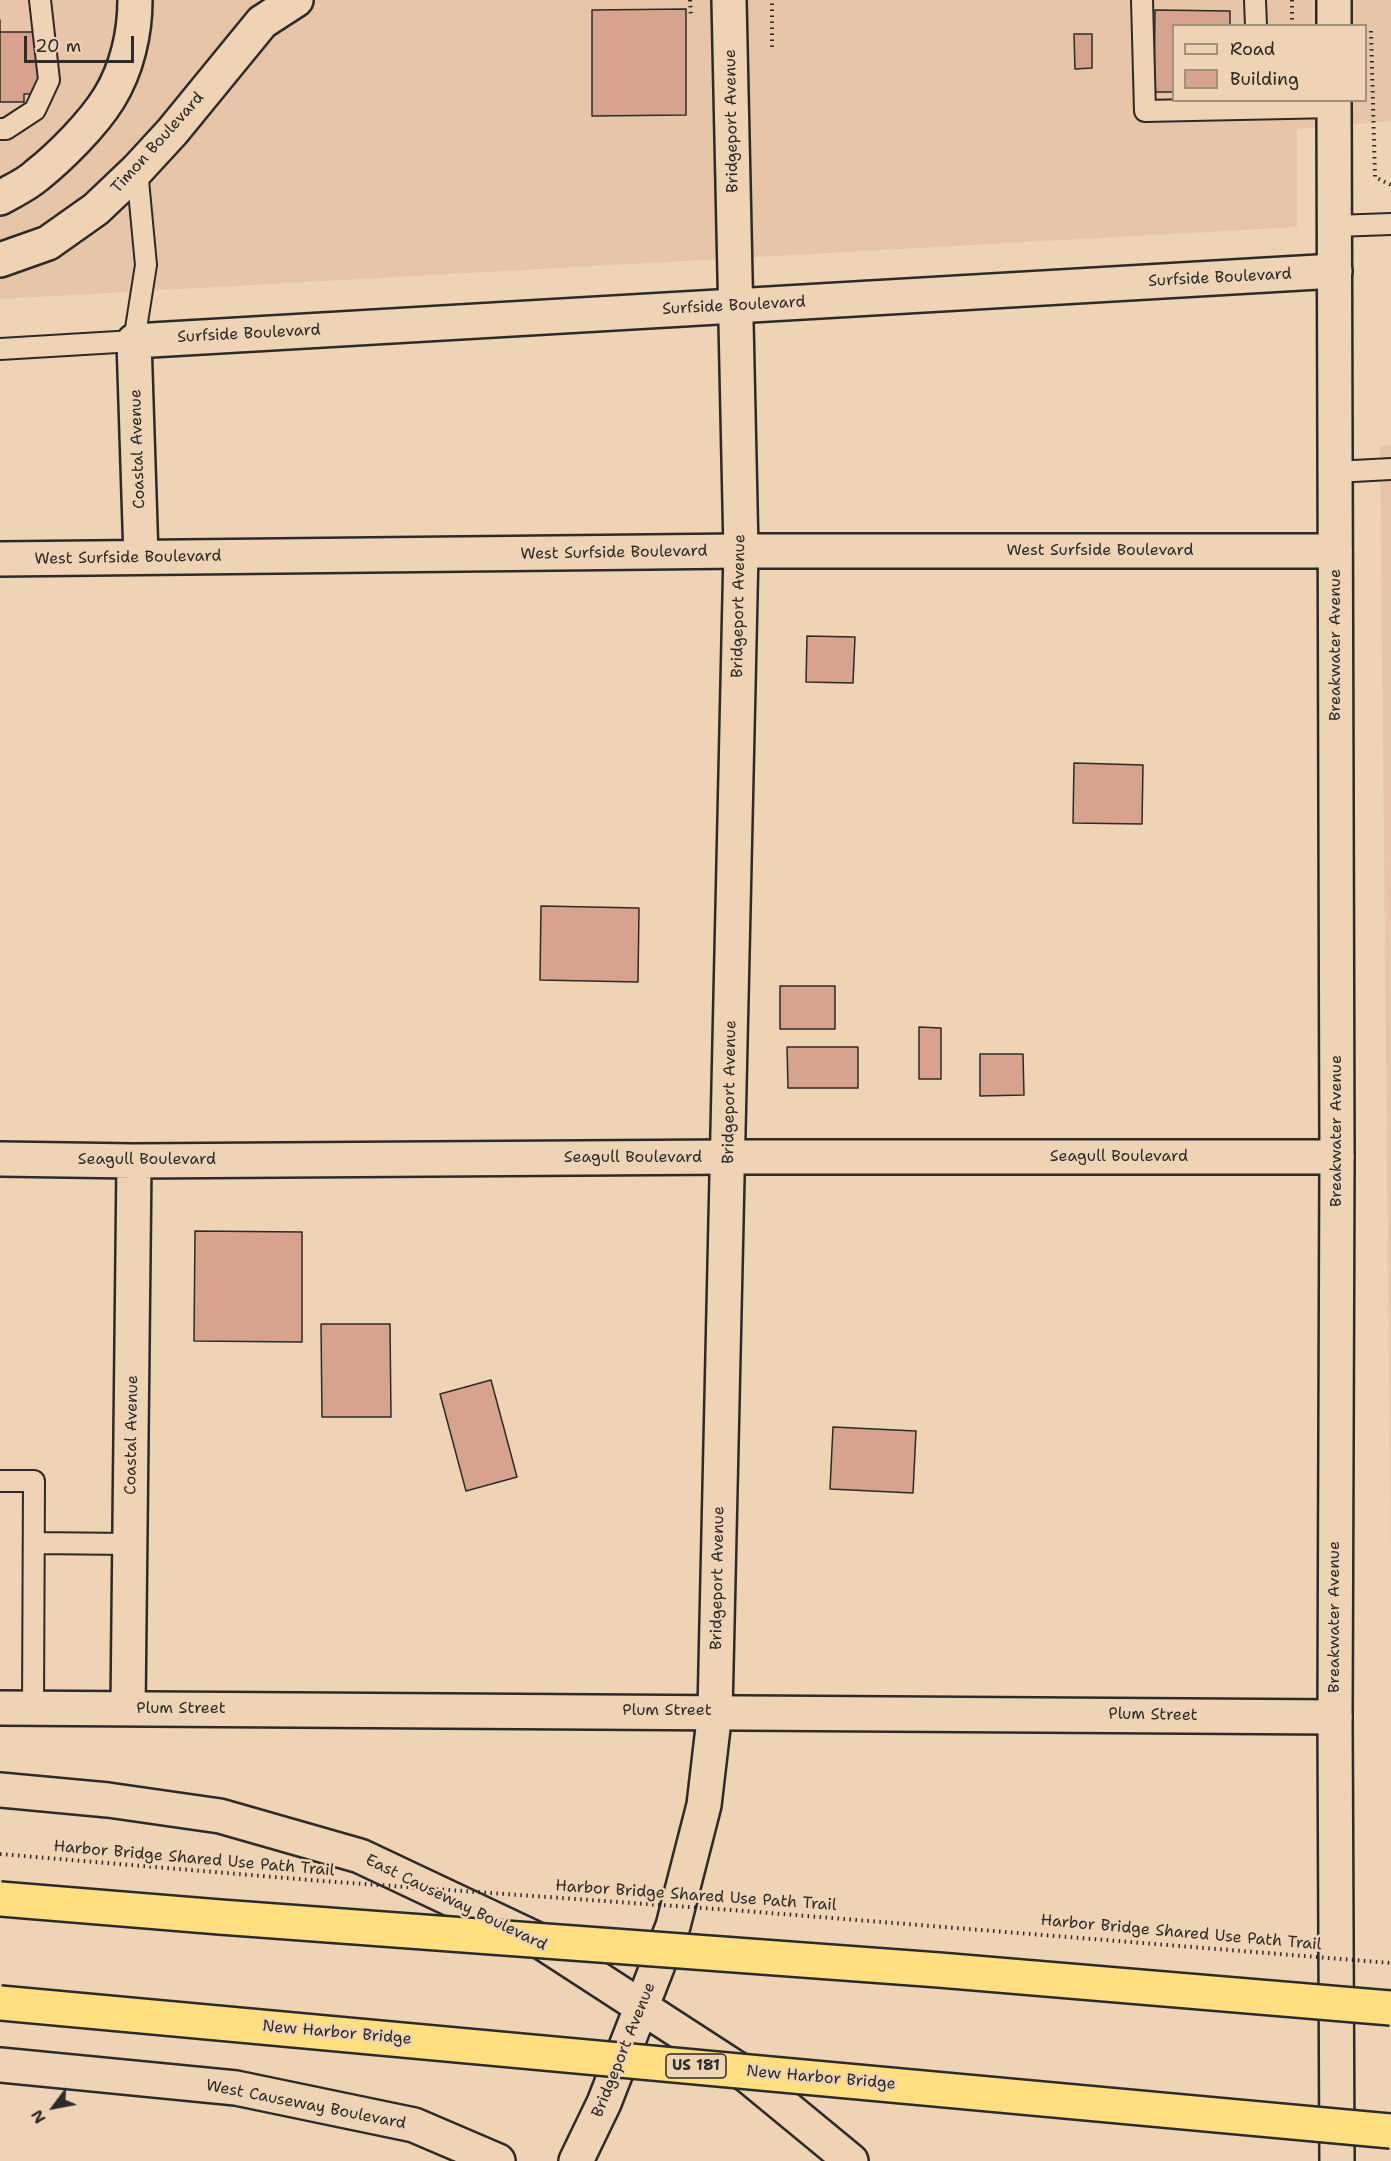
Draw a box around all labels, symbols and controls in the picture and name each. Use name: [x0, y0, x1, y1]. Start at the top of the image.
scale bar: [27, 24, 136, 62]
legend: [1172, 24, 1367, 102]
text: 20 m: [35, 34, 81, 58]
text: Road: [1230, 37, 1275, 61]
street label: Bridgeport Avenue: [721, 49, 743, 193]
text: Building: [1230, 67, 1299, 91]
street label: Timon Boulevard: [108, 88, 208, 198]
street label: Surfside Boulevard: [1148, 265, 1292, 291]
street label: Surfside Boulevard: [662, 293, 806, 319]
street label: Surfside Boulevard: [177, 321, 321, 347]
street label: Coastal Avenue: [126, 389, 150, 509]
street label: Bridgeport Avenue: [728, 534, 750, 678]
street label: West Surfside Boulevard: [1006, 541, 1194, 561]
street label: West Surfside Boulevard: [520, 542, 708, 564]
street label: West Surfside Boulevard: [34, 547, 222, 569]
street label: Breakwater Avenue: [1326, 569, 1346, 721]
street label: Bridgeport Avenue: [719, 1020, 741, 1164]
street label: Breakwater Avenue: [1327, 1055, 1347, 1207]
street label: Seagull Boulevard: [1050, 1147, 1188, 1167]
street label: Seagull Boulevard: [564, 1148, 702, 1168]
street label: Seagull Boulevard: [78, 1150, 216, 1170]
street label: Coastal Avenue: [121, 1375, 143, 1495]
street label: Bridgeport Avenue: [707, 1506, 729, 1650]
street label: Breakwater Avenue: [1325, 1541, 1345, 1693]
street label: Plum Street: [136, 1699, 226, 1719]
street label: Plum Street: [622, 1701, 712, 1721]
street label: Plum Street: [1108, 1705, 1198, 1725]
street label: Harbor Bridge Shared Use Path Trail: [53, 1837, 335, 1881]
street label: East Causeway Boulevard: [362, 1851, 550, 1955]
street label: Harbor Bridge Shared Use Path Trail: [555, 1877, 837, 1915]
street label: Harbor Bridge Shared Use Path Trail: [1040, 1911, 1322, 1955]
street label: Bridgeport Avenue: [588, 1980, 660, 2120]
street label: New Harbor Bridge: [261, 2017, 413, 2049]
road number: US 181: [666, 2054, 726, 2078]
street label: New Harbor Bridge: [745, 2062, 897, 2094]
street label: West Causeway Boulevard: [204, 2076, 408, 2134]
north arrow: [24, 2077, 84, 2137]
text: N: [26, 2106, 51, 2128]

